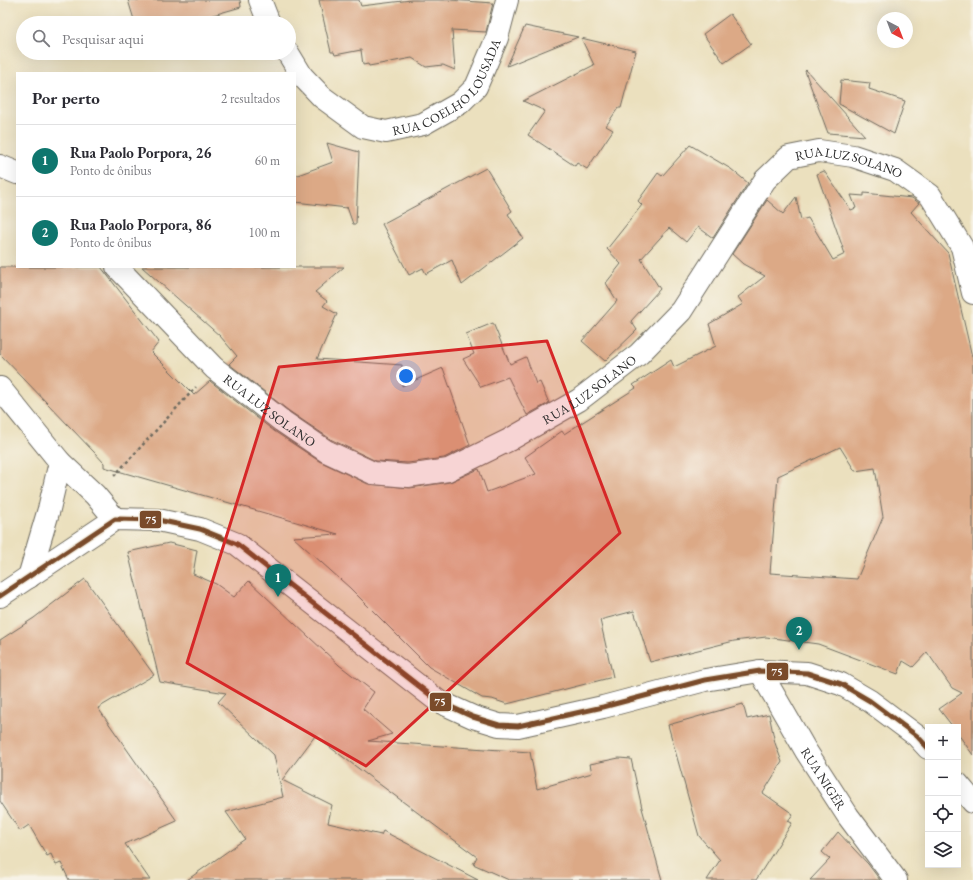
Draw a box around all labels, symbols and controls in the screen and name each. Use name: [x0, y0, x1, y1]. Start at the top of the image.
north arrow: [877, 12, 913, 48]
search box: [16, 16, 296, 60]
icon: search: [30, 27, 52, 49]
text: Pesquisar aqui: [62, 29, 144, 48]
street label: RUA COELHO LOUSADA: [391, 35, 505, 139]
text: Por perto: [32, 87, 100, 109]
text: 2 resultados: [221, 90, 280, 107]
street label: RUA LUZ SOLANO: [794, 142, 906, 182]
text: Rua Paolo Porpora, 26: [70, 143, 211, 162]
text: 1: [42, 152, 48, 169]
text: 60 m: [255, 152, 280, 169]
text: Ponto de ônibus: [70, 162, 151, 179]
text: Rua Paolo Porpora, 86: [70, 215, 211, 234]
text: 2: [42, 224, 48, 241]
text: 100 m: [249, 224, 280, 241]
text: Ponto de ônibus: [70, 234, 151, 251]
street label: RUA LUZ SOLANO: [539, 351, 640, 428]
your location: [396, 366, 416, 386]
street label: RUA LUZ SOLANO: [220, 371, 319, 451]
line badge: 75: [139, 510, 162, 529]
text: 75: [145, 513, 157, 527]
pin: 1: [265, 564, 291, 597]
pin: 2: [786, 617, 812, 650]
line badge: 75: [766, 662, 789, 681]
text: 75: [771, 665, 783, 679]
line badge: 75: [429, 692, 452, 712]
text: 75: [434, 695, 446, 709]
map controls: [925, 724, 961, 868]
button: +: [925, 724, 961, 760]
street label: RUA NIGÉR: [797, 744, 850, 814]
button: −: [925, 760, 961, 796]
button: locate: [925, 796, 961, 832]
button: layers: [925, 832, 961, 868]

